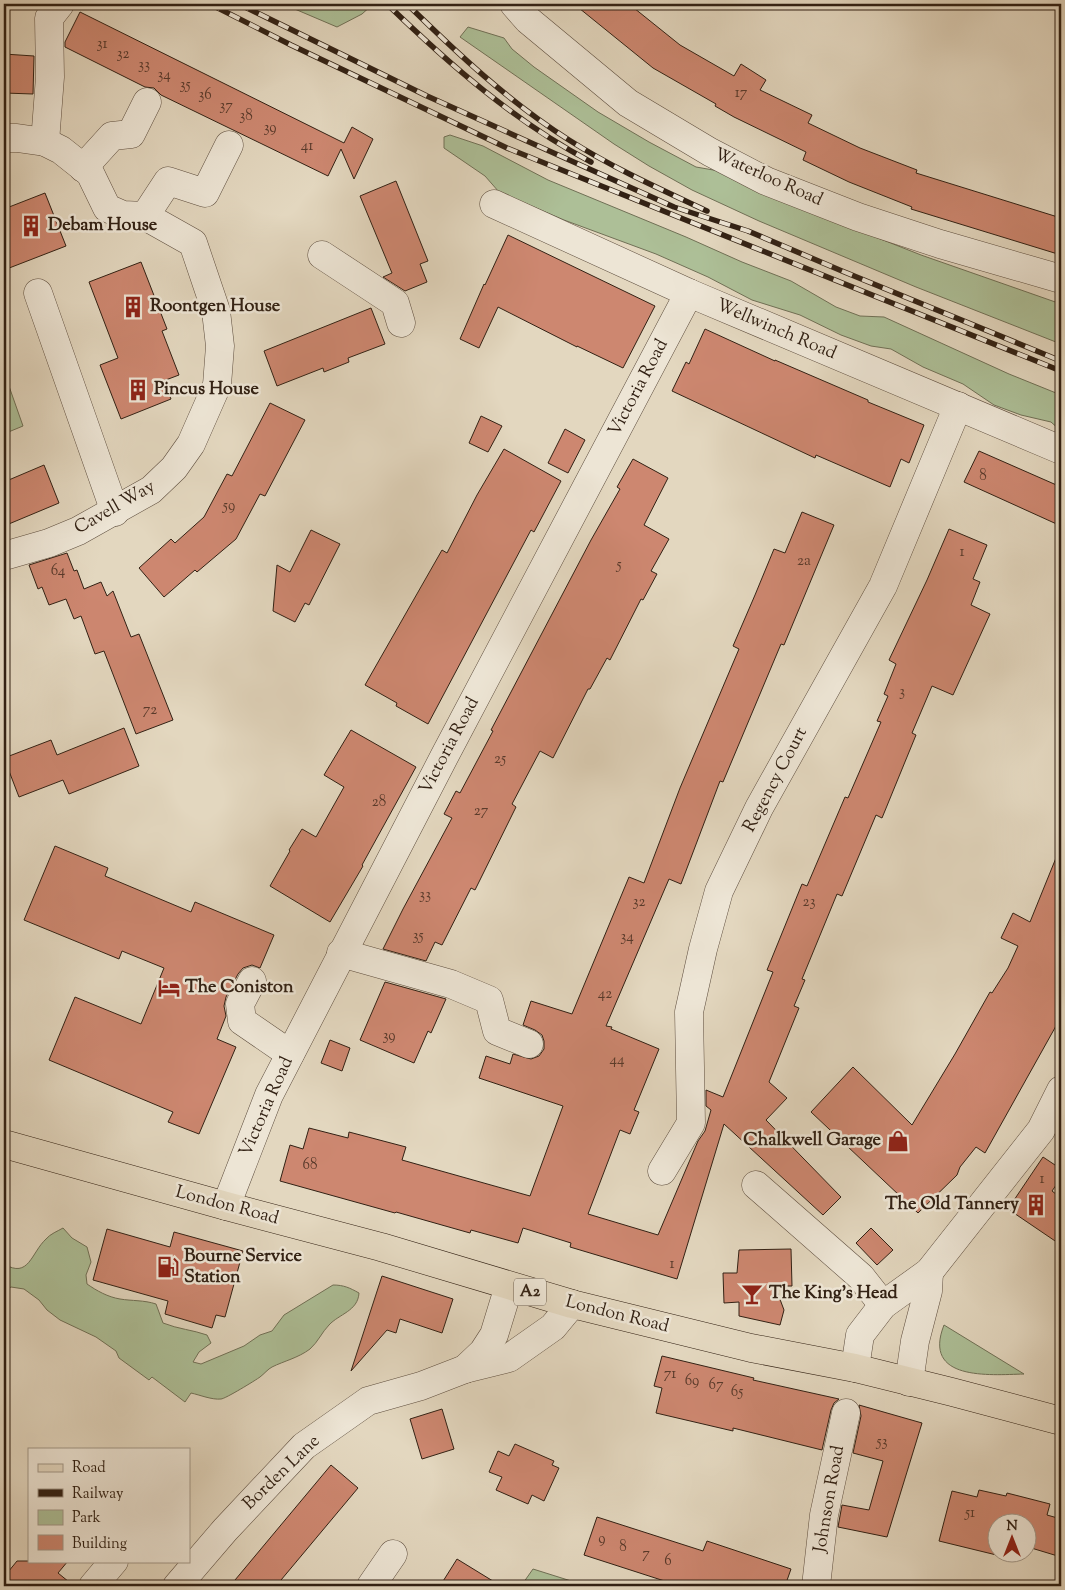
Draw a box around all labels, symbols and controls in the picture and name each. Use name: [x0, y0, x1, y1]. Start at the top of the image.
house number: 31: [96, 34, 108, 55]
house number: 32: [116, 44, 130, 65]
house number: 33: [138, 55, 150, 76]
house number: 34: [157, 65, 171, 86]
house number: 35: [179, 75, 191, 96]
house number: 17: [735, 83, 748, 104]
house number: 36: [198, 85, 212, 106]
house number: 37: [219, 96, 233, 117]
house number: 38: [239, 106, 253, 127]
house number: 39: [263, 118, 277, 139]
house number: 41: [301, 136, 313, 157]
street label: Waterloo Road: [709, 142, 827, 214]
building icon: Debam House: [18, 213, 44, 239]
place label: Debam House: [48, 213, 158, 239]
street label: Wellwinch Road: [712, 293, 840, 367]
building icon: Roontgen House: [120, 294, 146, 320]
place label: Roontgen House: [150, 294, 281, 320]
street label: Victoria Road: [602, 335, 676, 441]
building icon: Pincus House: [125, 377, 151, 403]
place label: Pincus House: [154, 377, 259, 403]
house number: 8: [979, 466, 987, 487]
street label: Cavell Way: [70, 474, 160, 542]
house number: 59: [222, 496, 235, 517]
house number: 1: [959, 542, 965, 563]
house number: 2a: [797, 551, 811, 572]
house number: 5: [615, 555, 622, 576]
house number: 64: [51, 561, 66, 582]
house number: 3: [899, 682, 905, 703]
street label: Victoria Road: [413, 693, 487, 799]
house number: 72: [143, 700, 157, 721]
street label: Regency Court: [737, 723, 815, 837]
house number: 25: [494, 749, 506, 770]
house number: 28: [372, 792, 386, 813]
house number: 27: [474, 801, 489, 822]
house number: 33: [419, 885, 431, 906]
house number: 32: [632, 892, 646, 913]
house number: 23: [802, 892, 816, 913]
house number: 35: [412, 926, 424, 947]
house number: 34: [620, 927, 634, 948]
hotel icon: The Coniston: [156, 975, 182, 1001]
place label: The Coniston: [185, 975, 294, 1001]
house number: 42: [598, 984, 612, 1005]
house number: 39: [382, 1026, 396, 1047]
house number: 44: [609, 1050, 625, 1071]
street label: Victoria Road: [233, 1053, 301, 1161]
place label: Chalkwell Garage: [743, 1128, 882, 1154]
shop icon: Chalkwell Garage: [885, 1128, 911, 1154]
house number: 68: [303, 1155, 317, 1176]
house number: 1: [1039, 1169, 1045, 1190]
street label: London Road: [172, 1180, 282, 1232]
place label: The Old Tannery: [885, 1192, 1019, 1218]
building icon: The Old Tannery: [1023, 1192, 1049, 1218]
place label: Bourne Service Station: [184, 1244, 302, 1291]
fuel station icon: Bourne Service Station: [155, 1254, 181, 1280]
house number: 1: [669, 1254, 675, 1275]
road number: A2: [514, 1278, 546, 1305]
bar icon: The King's Head: [739, 1281, 765, 1307]
place label: The King's Head: [769, 1281, 898, 1307]
street label: London Road: [562, 1290, 672, 1340]
house number: 71: [664, 1364, 676, 1385]
house number: 69: [685, 1371, 699, 1392]
house number: 67: [709, 1375, 724, 1396]
house number: 65: [731, 1382, 743, 1403]
street label: Borden Lane: [237, 1429, 327, 1517]
house number: 53: [875, 1432, 888, 1453]
street label: Johnson Road: [808, 1444, 852, 1555]
legend: [28, 1448, 190, 1562]
text: Road: [72, 1458, 106, 1479]
text: Railway: [72, 1484, 124, 1505]
house number: 51: [964, 1503, 975, 1524]
text: Park: [72, 1508, 101, 1529]
north arrow: [988, 1512, 1038, 1562]
text: N: [1006, 1517, 1018, 1537]
house number: 9: [598, 1529, 606, 1550]
text: Building: [72, 1534, 127, 1555]
house number: 8: [619, 1537, 627, 1558]
house number: 7: [642, 1544, 650, 1565]
house number: 6: [664, 1551, 672, 1572]

